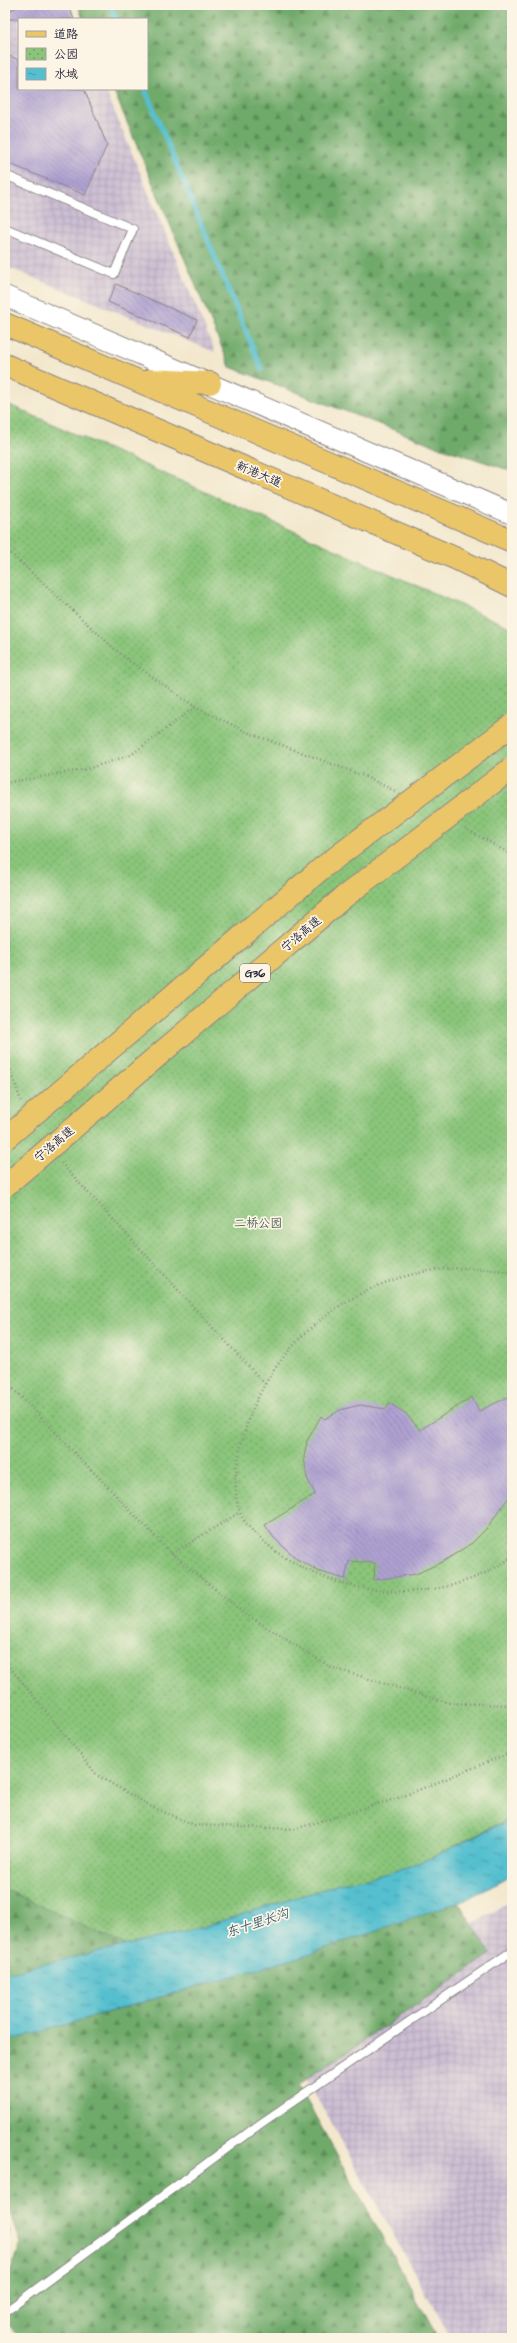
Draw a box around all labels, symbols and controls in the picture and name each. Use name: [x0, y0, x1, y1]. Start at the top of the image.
legend: [18, 18, 148, 90]
text: 道路: [54, 26, 78, 43]
text: 公园: [54, 46, 78, 63]
text: 水域: [54, 66, 78, 83]
street label: 新港大道: [233, 457, 284, 492]
street label: 宁洛高速: [277, 912, 325, 956]
road number: G36: [240, 964, 270, 982]
street label: 宁洛高速: [30, 1122, 78, 1166]
park label: 二桥公园: [234, 1215, 282, 1232]
water label: 东十里长沟: [224, 1904, 292, 1942]

